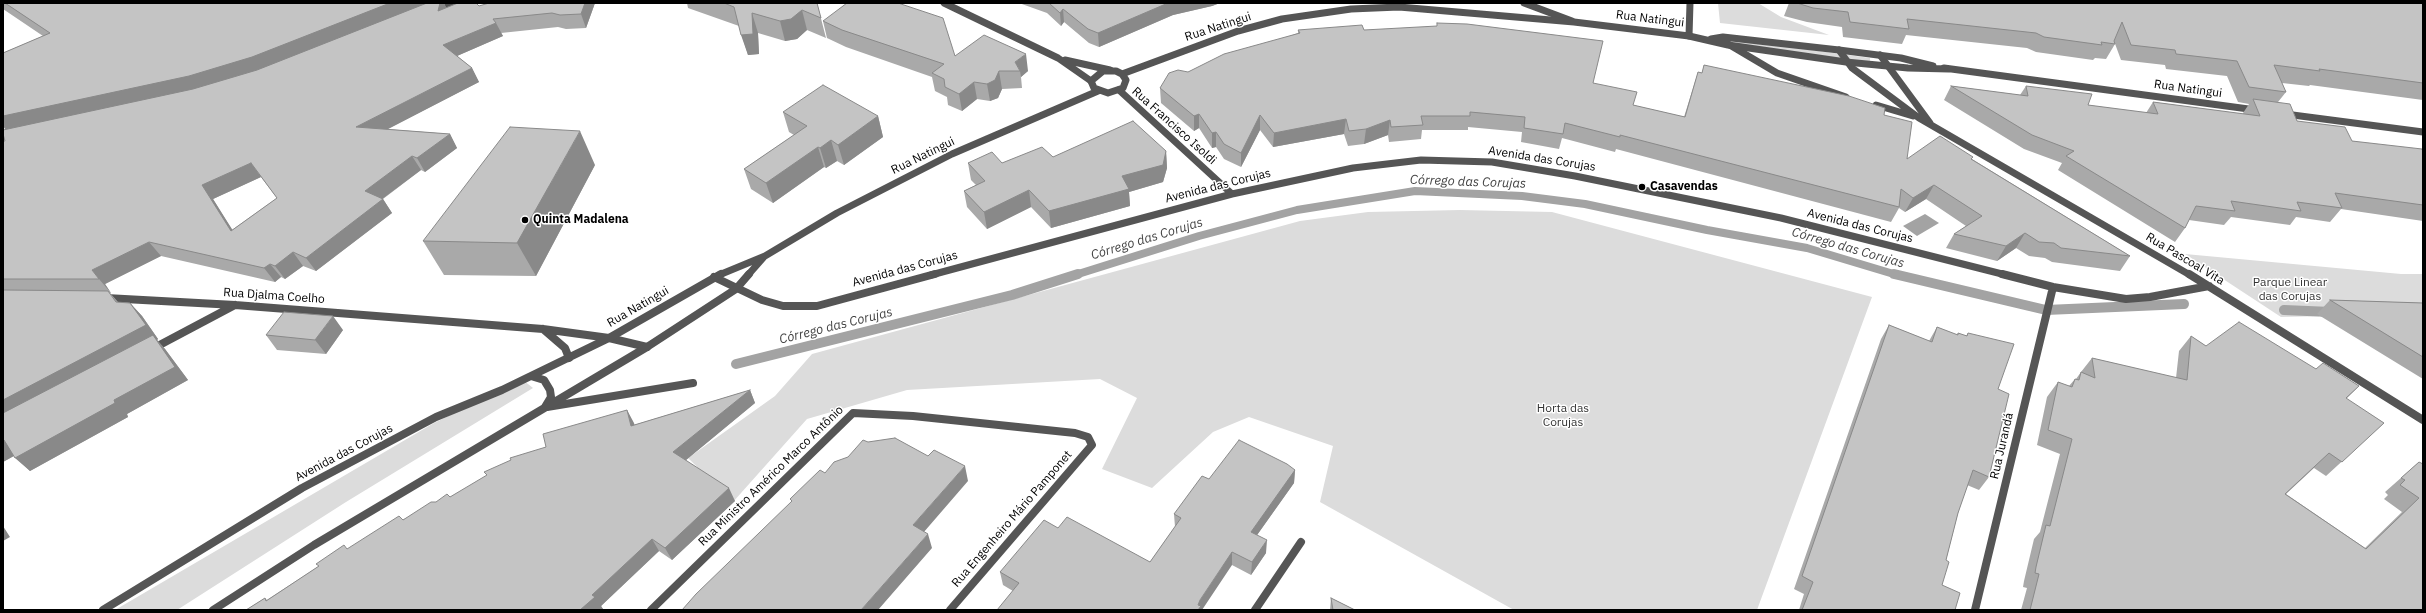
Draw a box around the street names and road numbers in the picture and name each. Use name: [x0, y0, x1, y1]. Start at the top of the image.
street label: Rua Natingui: [1615, 8, 1685, 30]
street label: Rua Natingui: [1183, 10, 1253, 44]
street label: Rua Natingui: [2153, 77, 2223, 101]
street label: Rua Francisco Isoldi: [1129, 84, 1219, 168]
street label: Rua Natingui: [889, 134, 957, 178]
street label: Avenida das Corujas: [1487, 143, 1597, 175]
street label: Avenida das Corujas: [1164, 166, 1272, 206]
street label: Avenida das Corujas: [1806, 206, 1914, 246]
street label: Rua Pascoal Vita: [2143, 230, 2227, 288]
street label: Avenida das Corujas: [851, 248, 959, 290]
street label: Rua Natingui: [605, 284, 671, 330]
street label: Rua Djalma Coelho: [223, 285, 325, 307]
street label: Rua Ministro Américo Marco Antônio: [696, 403, 846, 549]
street label: Rua Jurandá: [1987, 411, 2017, 481]
street label: Avenida das Corujas: [293, 421, 395, 485]
street label: Rua Engenheiro Mário Pamponet: [949, 448, 1075, 590]

